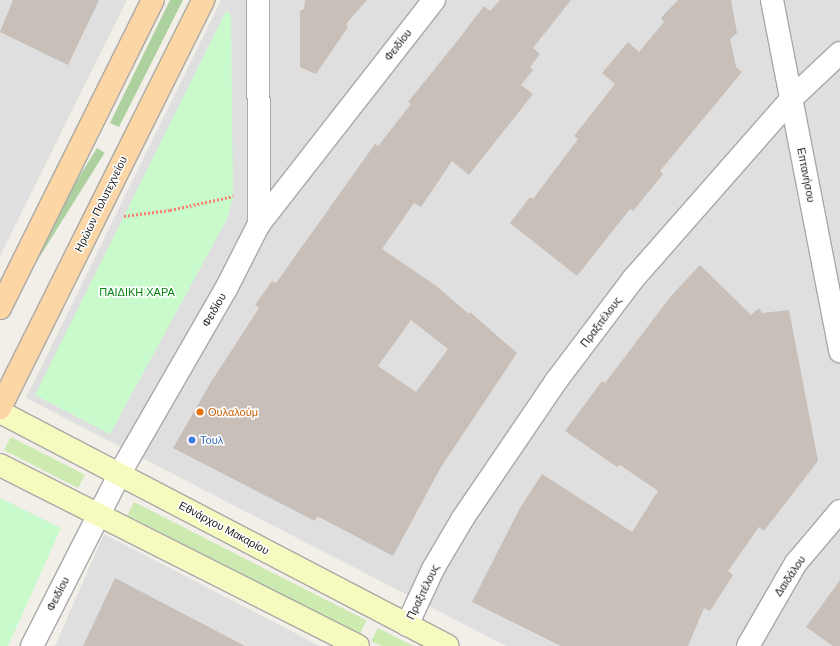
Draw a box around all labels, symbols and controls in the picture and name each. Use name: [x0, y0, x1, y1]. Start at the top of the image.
street label: Φειδίου: [381, 26, 415, 64]
street label: Επτανήσου: [794, 146, 818, 204]
street label: Ηρώων Πολυτεχνείου: [72, 154, 130, 254]
park label: ΠΑΙΔΙΚΗ ΧΑΡΑ: [99, 285, 175, 299]
street label: Φειδίου: [199, 291, 229, 329]
street label: Πραξιτέλους: [578, 294, 624, 350]
place label: Ουλαλούμ: [208, 405, 258, 419]
marker: Ουλαλούμ: [195, 407, 205, 417]
place label: Τουλ: [200, 433, 223, 447]
marker: Τουλ: [187, 435, 197, 445]
street label: Εθνάρχου Μακαρίου: [177, 499, 271, 557]
street label: Δαιδάλου: [772, 553, 808, 599]
street label: Πραξιτέλους: [404, 562, 442, 622]
street label: Φειδίου: [44, 575, 72, 613]

